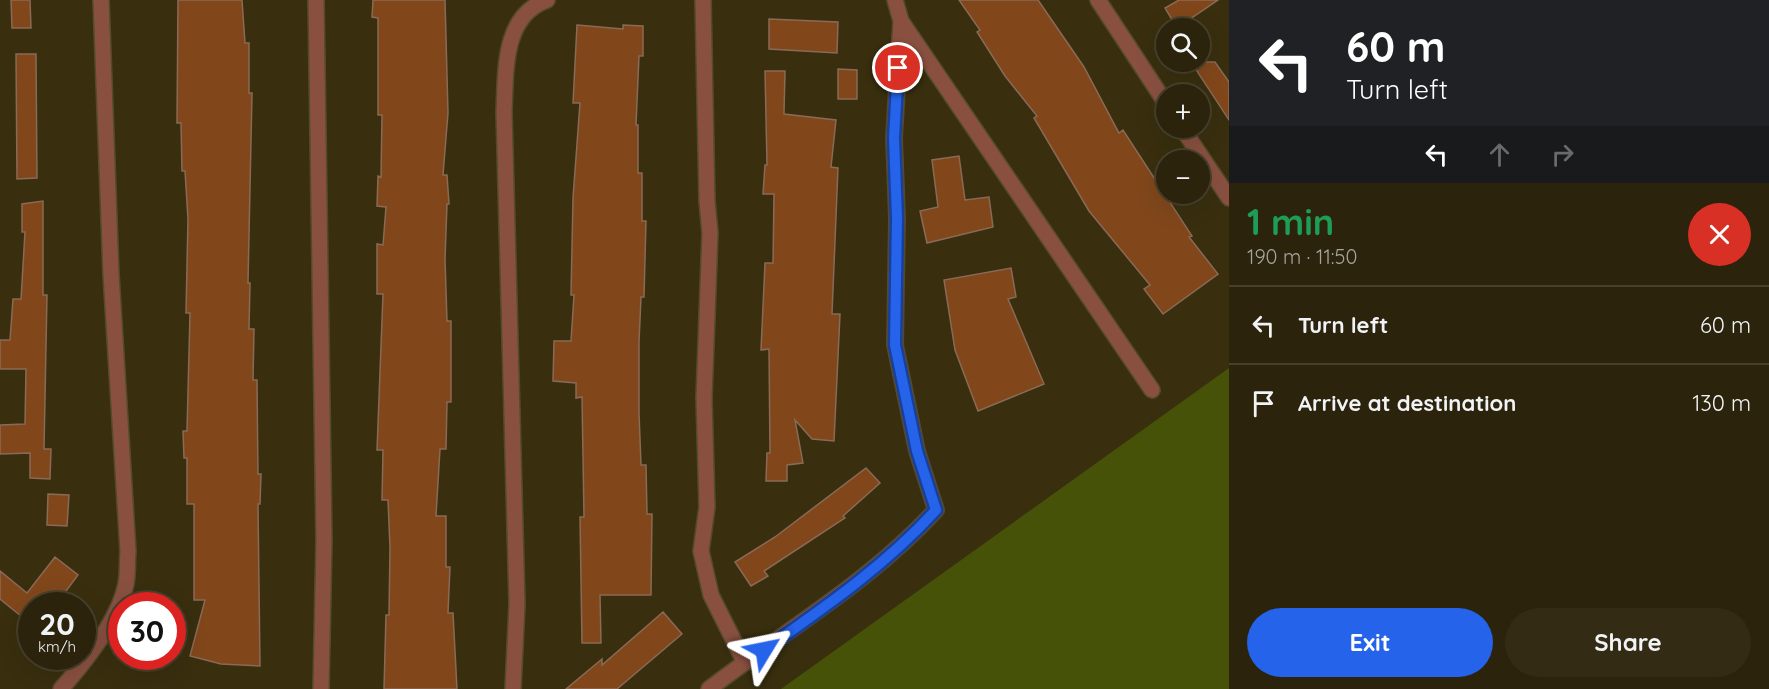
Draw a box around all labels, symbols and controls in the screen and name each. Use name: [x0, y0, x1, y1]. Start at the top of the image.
map controls: [1156, 18, 1210, 204]
button: search: [1156, 18, 1210, 72]
text: 60 m: [1346, 20, 1446, 73]
icon: left: [1247, 24, 1325, 102]
pin: [872, 42, 923, 93]
icon: arrive: [881, 51, 914, 84]
text: Turn left: [1346, 72, 1448, 106]
button: +: [1156, 84, 1210, 138]
icon: left: [1420, 138, 1453, 171]
icon: ahead: [1483, 138, 1516, 171]
icon: right: [1546, 138, 1579, 171]
button: −: [1156, 150, 1210, 204]
text: 1 min: [1247, 199, 1334, 244]
button: close: [1688, 203, 1751, 266]
text: 190 m · 11:50: [1247, 244, 1357, 269]
icon: left: [1247, 309, 1280, 342]
text: Turn left: [1298, 311, 1388, 339]
text: 60 m: [1700, 311, 1751, 339]
icon: arrive: [1247, 387, 1280, 420]
text: Arrive at destination: [1298, 389, 1516, 417]
text: 130 m: [1692, 389, 1751, 417]
speed limit sign: 30: [108, 592, 186, 670]
text: 20: [39, 605, 75, 643]
button: Exit: [1247, 608, 1493, 677]
button: Share: [1505, 608, 1751, 677]
position arrow: [732, 618, 796, 682]
text: km/h: [38, 637, 76, 656]

